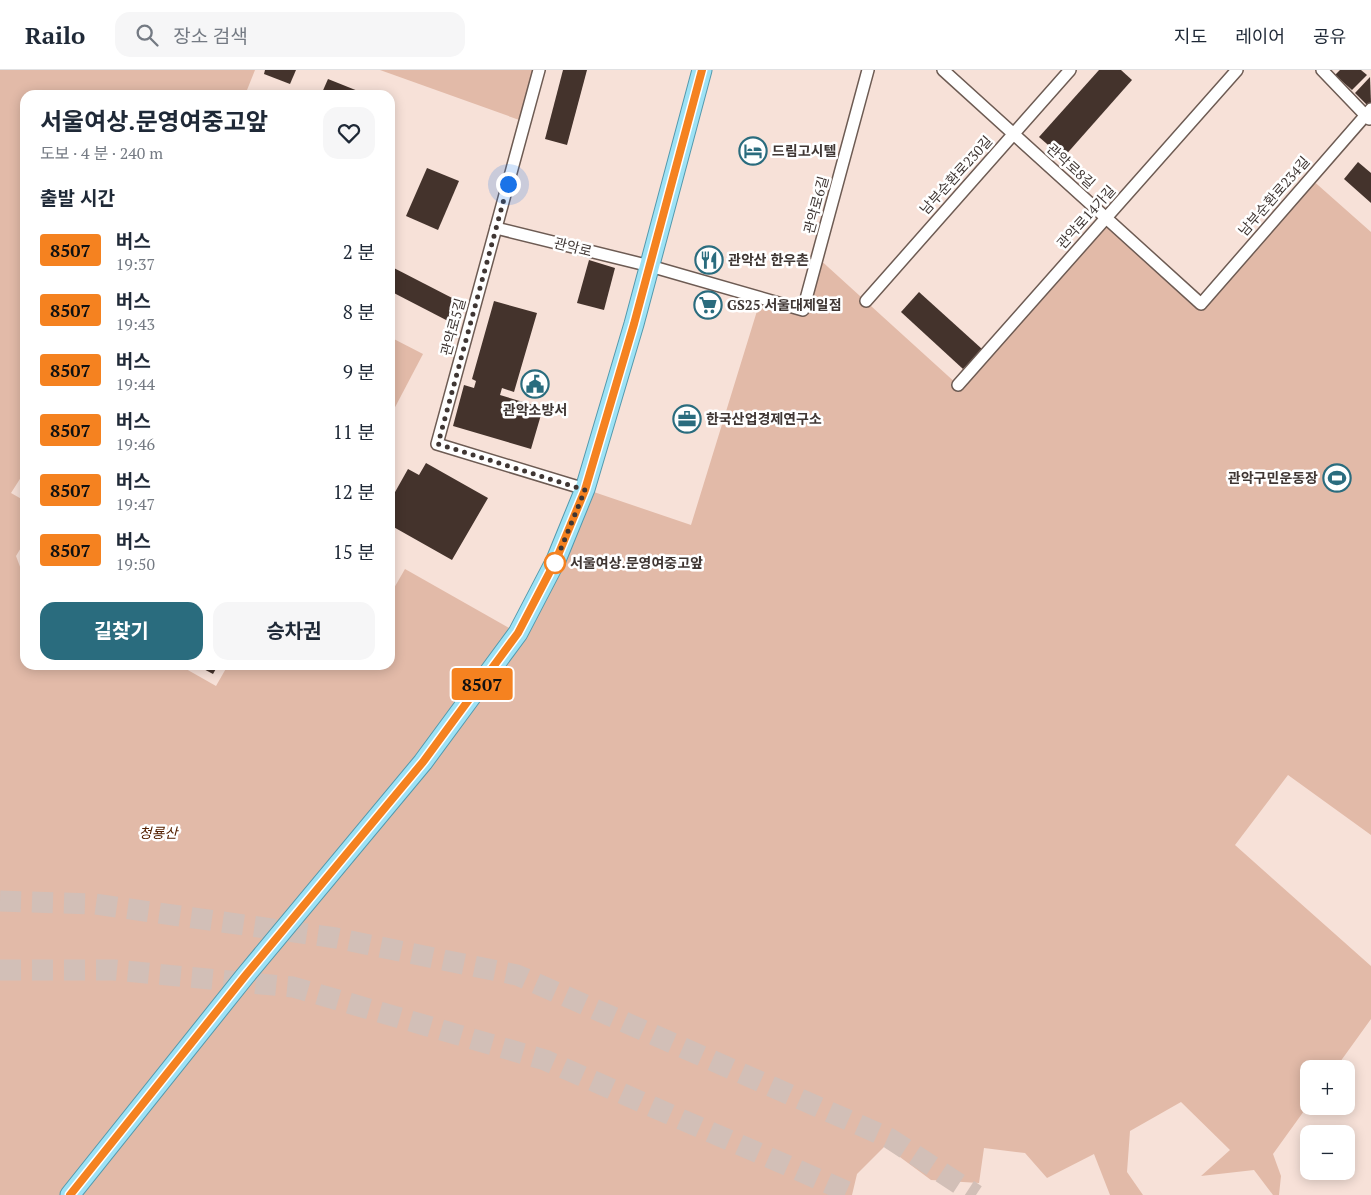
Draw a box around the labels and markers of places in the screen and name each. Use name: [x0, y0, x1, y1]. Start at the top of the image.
hotel icon: 드림고시텔: [738, 136, 768, 166]
place label: 드림고시텔: [772, 141, 837, 160]
restaurant icon: 관악산 한우촌: [694, 245, 724, 275]
place label: 관악산 한우촌: [728, 250, 809, 269]
supermarket icon: GS25 서울대제일점: [693, 290, 723, 320]
place label: GS25 서울대제일점: [727, 295, 842, 314]
public building icon: 관악소방서: [520, 369, 550, 399]
place label: 관악소방서: [503, 400, 567, 419]
office icon: 한국산업경제연구소: [672, 404, 702, 434]
place label: 한국산업경제연구소: [706, 409, 822, 428]
sports icon: 관악구민운동장: [1322, 463, 1352, 493]
place label: 관악구민운동장: [1228, 468, 1318, 487]
marker: 서울여상.문영여중고앞: [544, 552, 566, 574]
place label: 서울여상.문영여중고앞: [570, 553, 703, 572]

